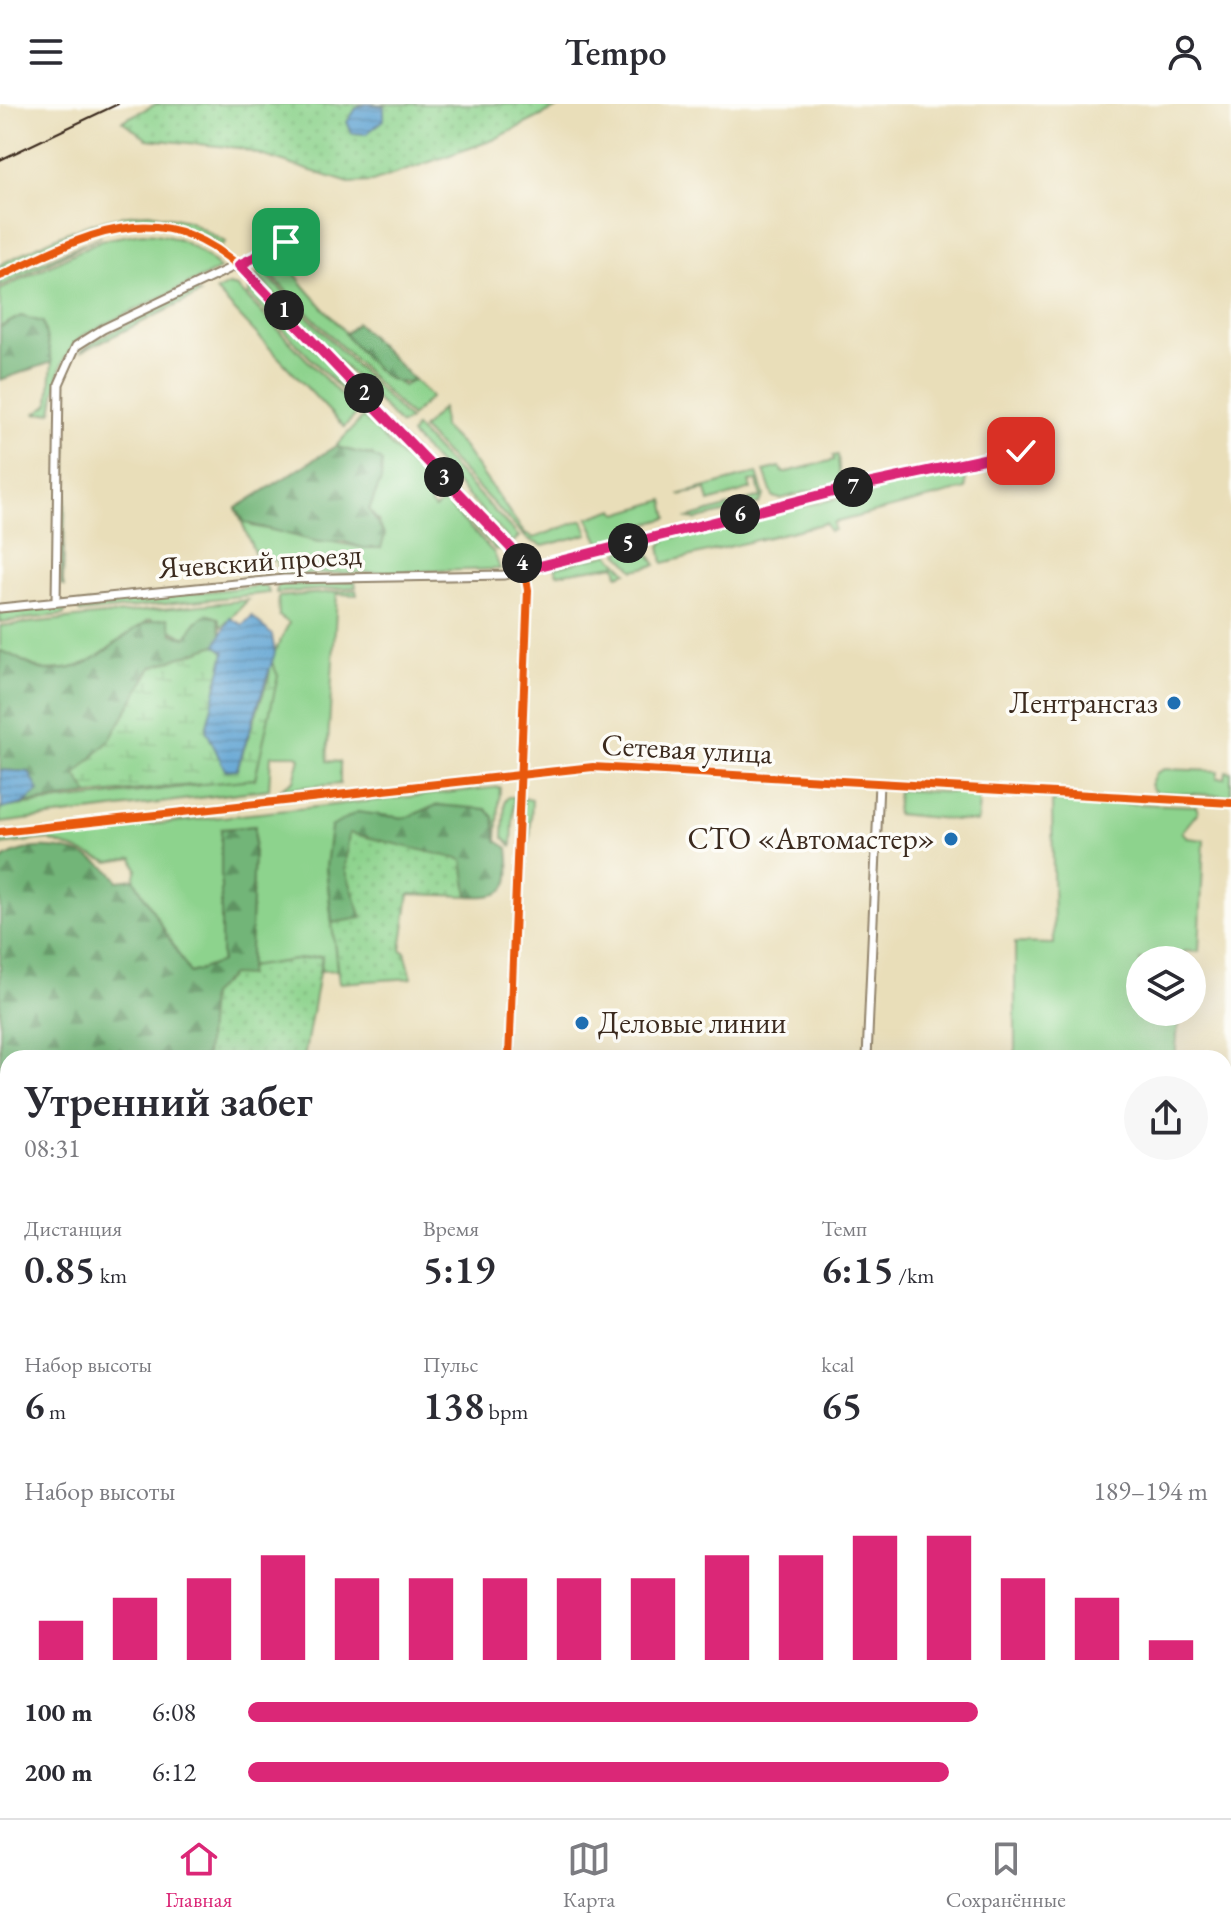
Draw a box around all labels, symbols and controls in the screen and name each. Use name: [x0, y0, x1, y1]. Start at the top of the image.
text: Tempo: [565, 29, 666, 76]
icon: menu: [24, 30, 68, 74]
icon: person: [1163, 30, 1207, 74]
pin: [252, 208, 320, 276]
icon: arrive: [264, 220, 308, 264]
pin: 1: [264, 290, 304, 330]
text: 1: [278, 295, 290, 324]
pin: 2: [344, 373, 384, 413]
text: 2: [358, 378, 370, 407]
pin: [987, 417, 1055, 485]
icon: check: [999, 429, 1043, 473]
pin: 3: [424, 457, 464, 497]
text: 3: [438, 462, 450, 491]
pin: 7: [833, 467, 873, 507]
text: 7: [847, 472, 859, 501]
pin: 6: [720, 494, 760, 534]
text: 6: [734, 499, 746, 528]
pin: 5: [608, 523, 648, 563]
text: 5: [622, 528, 634, 557]
street label: Ячевский проезд: [156, 534, 363, 587]
pin: 4: [502, 543, 542, 583]
text: 4: [516, 548, 528, 577]
place label: Лентрансгаз: [1009, 683, 1158, 722]
marker: Лентрансгаз: [1165, 694, 1183, 712]
street label: Сетевая улица: [601, 725, 774, 772]
place label: СТО «Автомастер»: [688, 819, 935, 858]
marker: СТО «Автомастер»: [942, 830, 960, 848]
map controls: [1126, 946, 1206, 1026]
button: layers: [1126, 946, 1206, 1026]
place label: Деловые линии: [598, 1003, 787, 1042]
marker: Деловые линии: [573, 1014, 591, 1032]
text: Утренний забег: [24, 1072, 313, 1129]
button: share: [1124, 1076, 1208, 1160]
text: 08:31: [24, 1131, 80, 1165]
text: Дистанция: [24, 1214, 122, 1243]
text: Время: [423, 1214, 479, 1243]
text: Темп: [821, 1214, 867, 1243]
text: 0.85: [24, 1243, 95, 1295]
text: 5:19: [423, 1243, 495, 1295]
text: 6:15: [821, 1243, 894, 1295]
text: km: [95, 1261, 127, 1290]
text: /km: [894, 1261, 934, 1290]
text: Набор высоты: [24, 1350, 152, 1379]
text: Пульс: [423, 1350, 478, 1379]
text: kcal: [821, 1350, 854, 1379]
text: 6: [24, 1379, 45, 1431]
text: 138: [423, 1379, 484, 1431]
text: 65: [821, 1379, 862, 1431]
text: m: [45, 1397, 66, 1426]
text: bpm: [484, 1397, 528, 1426]
text: Набор высоты: [24, 1474, 175, 1508]
text: 189–194 m: [1093, 1474, 1208, 1508]
text: 100 m: [24, 1695, 92, 1729]
text: 6:08: [152, 1695, 196, 1729]
text: 200 m: [24, 1755, 92, 1789]
text: 6:12: [152, 1755, 196, 1789]
tab: Главная: [165, 1837, 232, 1914]
tab: Карта: [563, 1837, 615, 1914]
tab: Сохранённые: [946, 1837, 1066, 1914]

